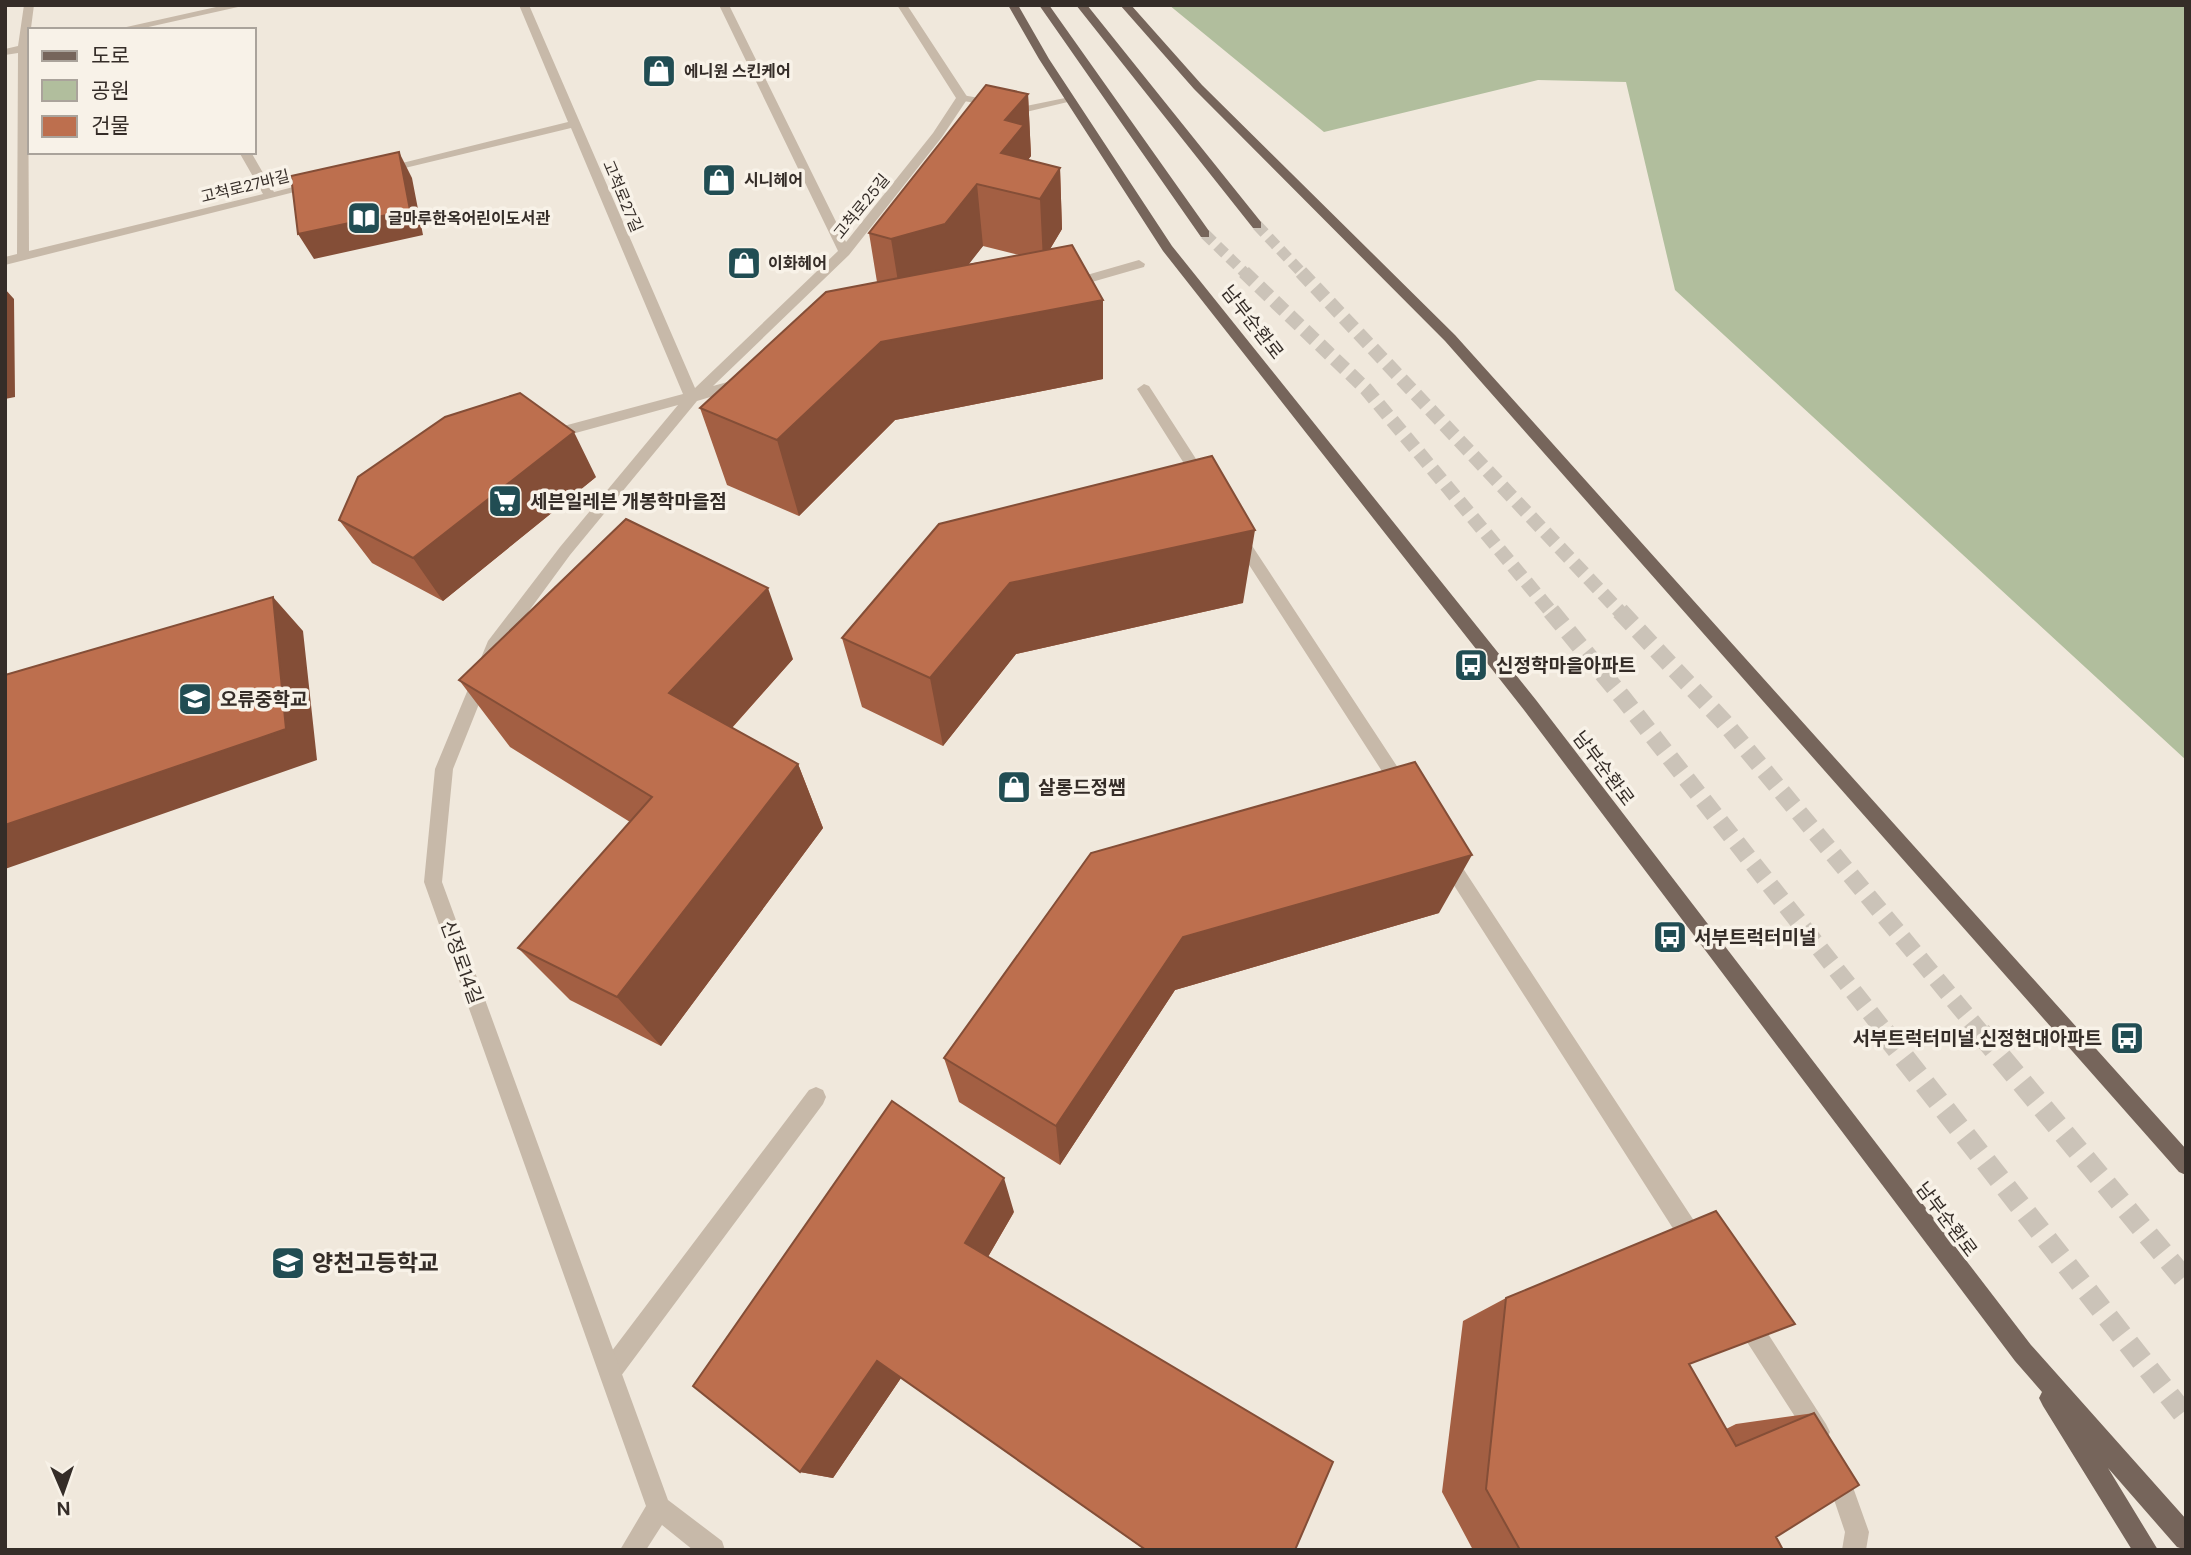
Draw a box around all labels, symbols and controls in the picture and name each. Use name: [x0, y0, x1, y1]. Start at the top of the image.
legend: [28, 28, 256, 154]
text: 도로: [91, 42, 130, 70]
shop icon: 에니원 스킨케어: [640, 52, 678, 90]
place label: 에니원 스킨케어: [684, 61, 791, 82]
text: 공원: [91, 77, 130, 105]
text: 건물: [91, 112, 130, 140]
street label: 고척로27길: [598, 157, 647, 235]
shop icon: 시니헤어: [700, 161, 738, 199]
street label: 고척로27바길: [198, 165, 292, 208]
street label: 고척로25길: [829, 169, 894, 243]
place label: 시니헤어: [744, 170, 803, 191]
library icon: 글마루한옥어린이도서관: [345, 199, 383, 237]
place label: 글마루한옥어린이도서관: [388, 208, 550, 229]
shop icon: 이화헤어: [725, 244, 763, 282]
place label: 이화헤어: [768, 253, 827, 274]
street label: 남부순환로: [1216, 280, 1289, 364]
supermarket icon: 세븐일레븐 개봉학마을점: [486, 482, 524, 520]
place label: 세븐일레븐 개봉학마을점: [530, 489, 727, 514]
bus stop icon: 신정학마을아파트: [1452, 646, 1490, 684]
place label: 신정학마을아파트: [1496, 653, 1636, 678]
school or university icon: 오류중학교: [176, 680, 214, 718]
place label: 오류중학교: [220, 687, 307, 712]
street label: 남부순환로: [1567, 726, 1640, 811]
shop icon: 살롱드정쌤: [995, 768, 1033, 806]
place label: 살롱드정쌤: [1038, 775, 1125, 800]
street label: 신정로14길: [435, 917, 488, 1008]
bus stop icon: 서부트럭터미널: [1651, 918, 1689, 956]
place label: 서부트럭터미널: [1694, 925, 1816, 950]
bus stop icon: 서부트럭터미널.신정현대아파트: [2108, 1019, 2146, 1057]
place label: 서부트럭터미널.신정현대아파트: [1852, 1026, 2102, 1051]
street label: 남부순환로: [1910, 1177, 1983, 1262]
school or university icon: 양천고등학교: [269, 1244, 307, 1282]
place label: 양천고등학교: [312, 1248, 439, 1278]
north arrow: [28, 1457, 98, 1527]
text: N: [56, 1496, 71, 1521]

